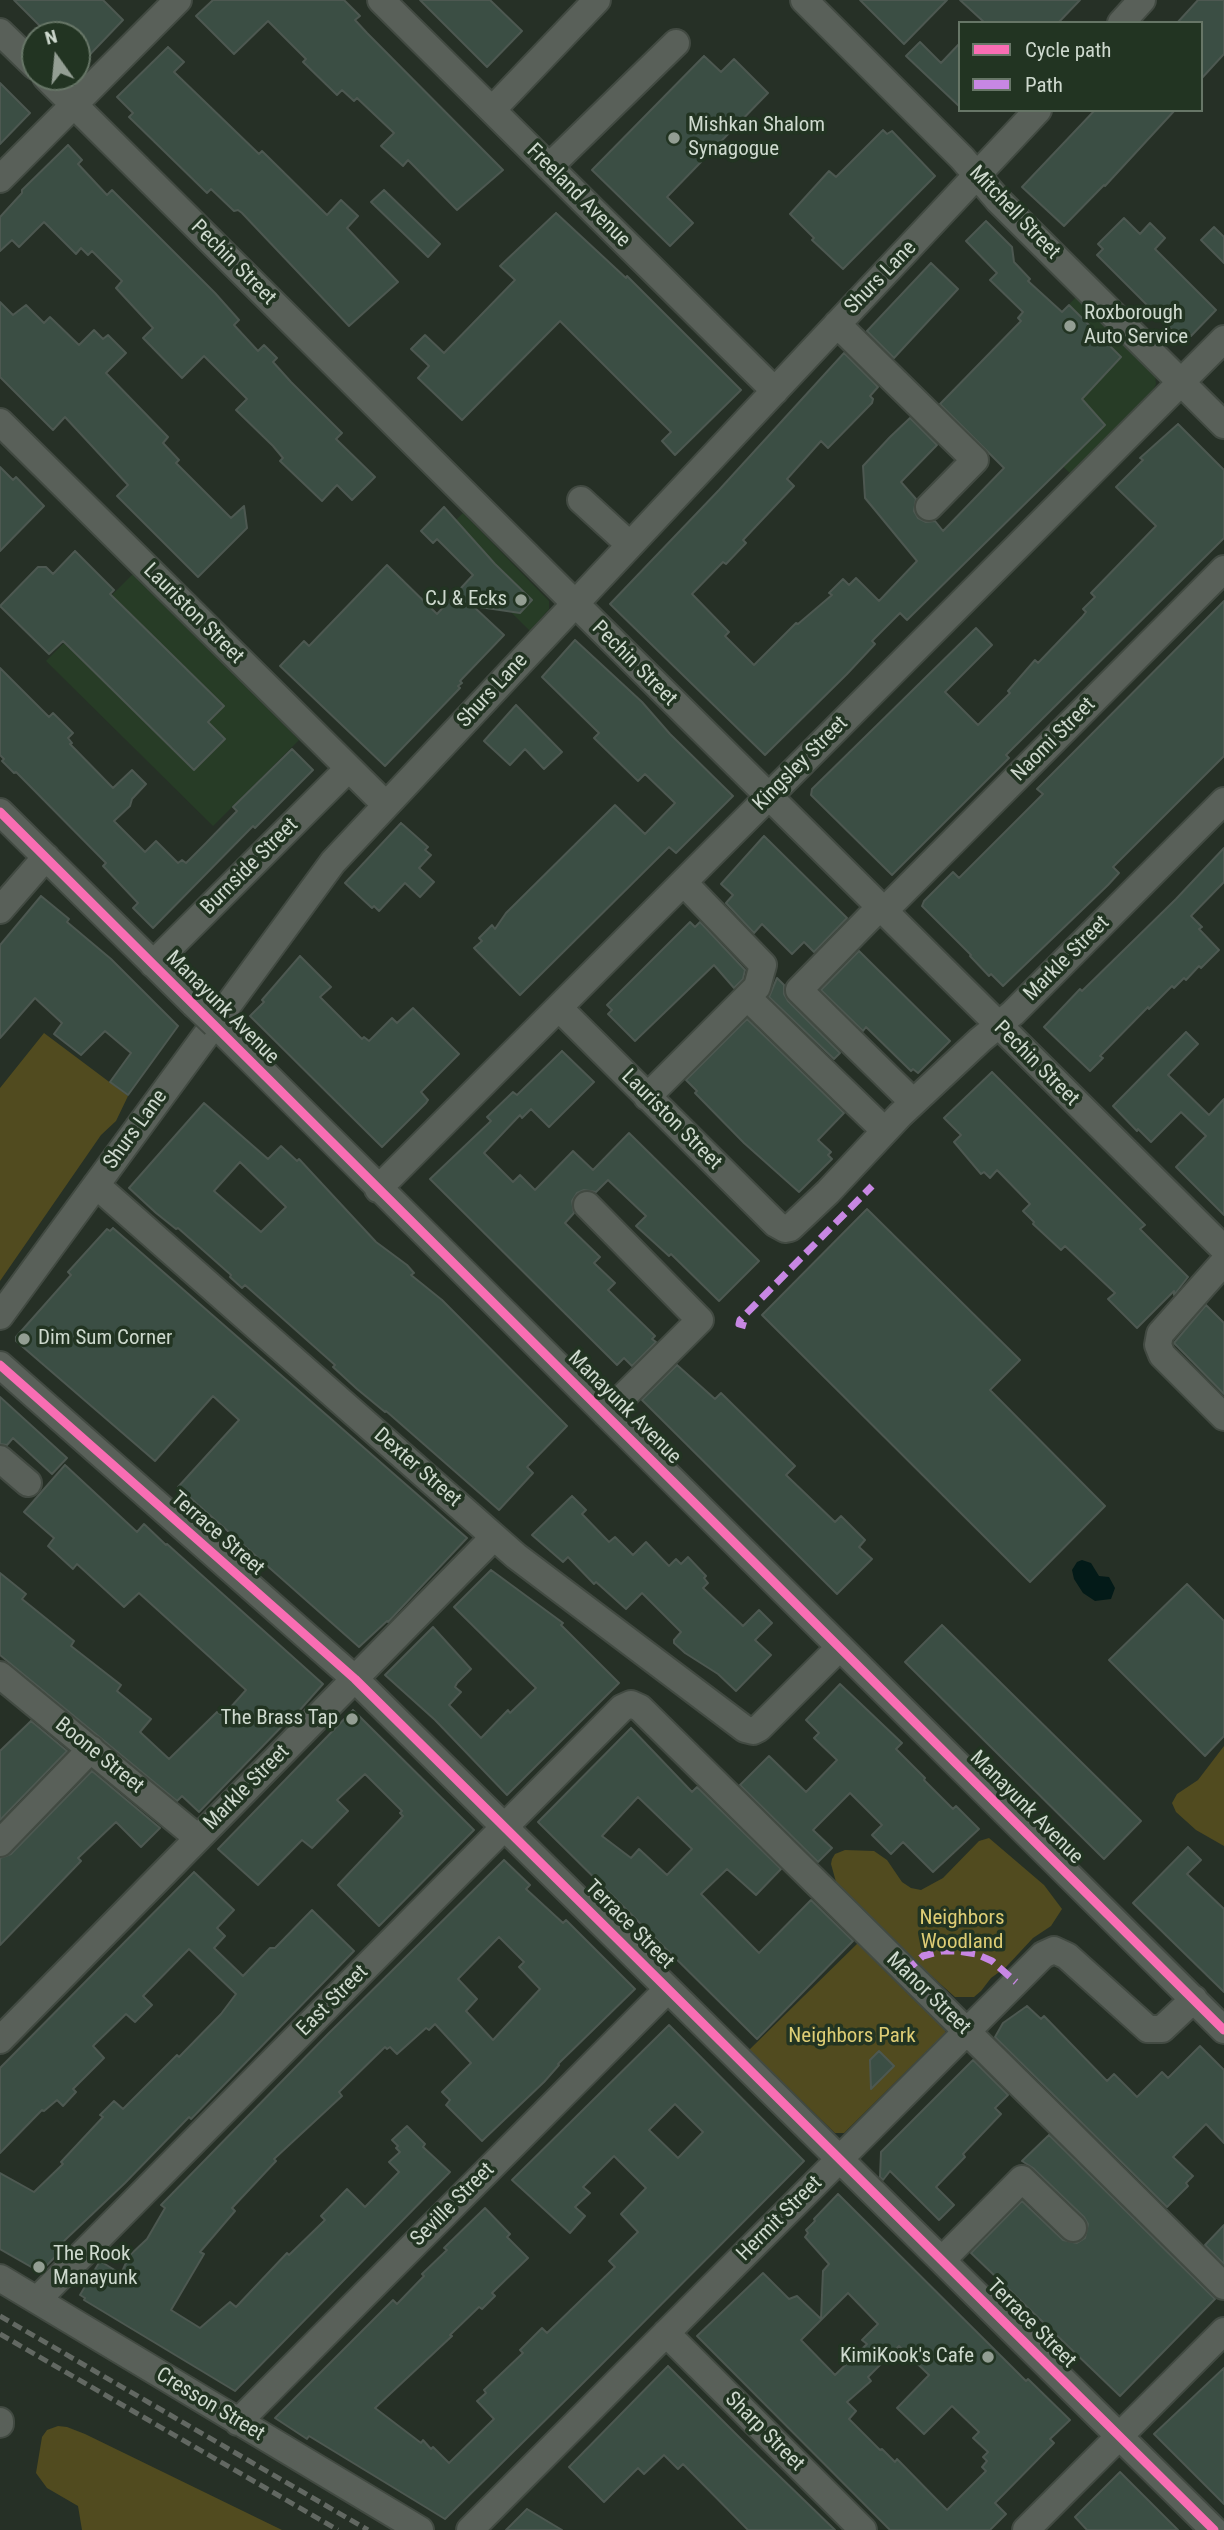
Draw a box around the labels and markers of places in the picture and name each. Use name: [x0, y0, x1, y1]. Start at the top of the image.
place label: Mishkan Shalom Synagogue: [688, 113, 825, 163]
marker: Mishkan Shalom Synagogue: [666, 130, 682, 146]
place label: Roxborough Auto Service: [1084, 301, 1188, 351]
marker: Roxborough Auto Service: [1062, 318, 1078, 334]
place label: CJ & Ecks: [425, 587, 507, 613]
marker: CJ & Ecks: [513, 592, 529, 608]
place label: Dim Sum Corner: [38, 1326, 172, 1352]
marker: Dim Sum Corner: [16, 1331, 32, 1347]
place label: The Brass Tap: [221, 1706, 338, 1732]
marker: The Brass Tap: [344, 1711, 360, 1727]
place label: The Rook Manayunk: [53, 2242, 138, 2292]
marker: The Rook Manayunk: [31, 2259, 47, 2275]
place label: KimiKook's Cafe: [840, 2344, 974, 2370]
marker: KimiKook's Cafe: [980, 2349, 996, 2365]

